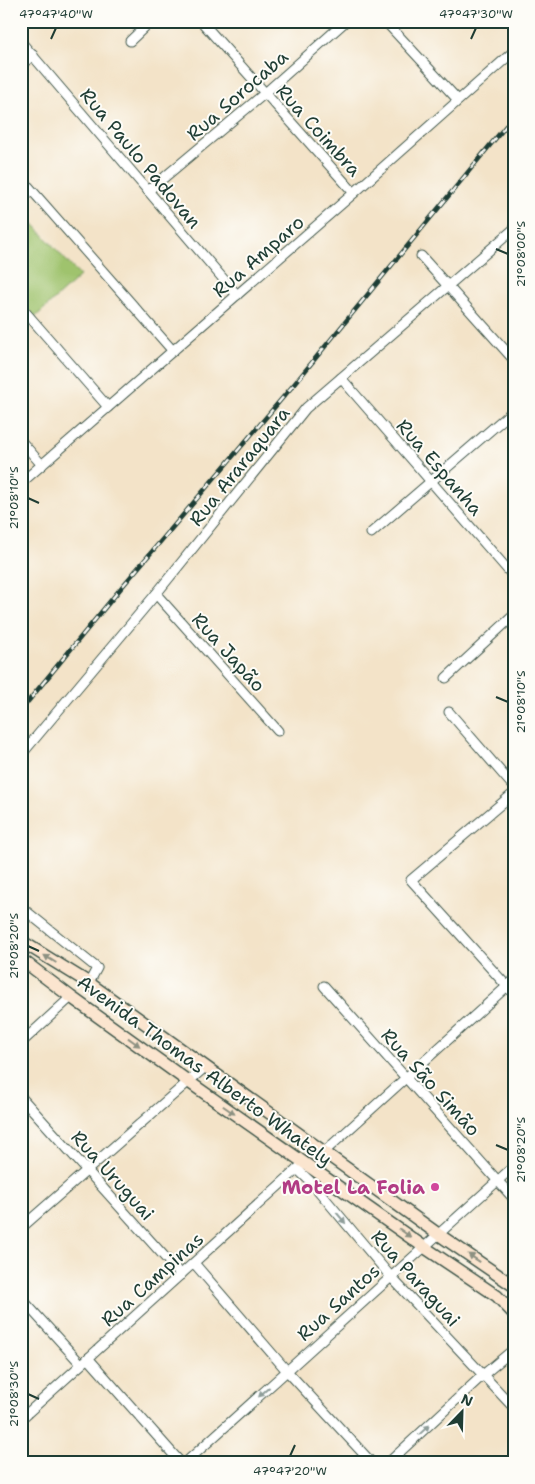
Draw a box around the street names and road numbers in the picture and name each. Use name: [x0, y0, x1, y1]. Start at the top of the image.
street label: Rua Sorocaba: [181, 44, 293, 146]
street label: Rua Coimbra: [270, 79, 367, 182]
street label: Rua Paulo Padovan: [74, 83, 207, 234]
street label: Rua Amparo: [207, 210, 309, 303]
street label: Rua Araraquara: [183, 401, 296, 531]
street label: Rua Espanha: [391, 414, 489, 521]
street label: Rua Japão: [186, 607, 271, 697]
street label: Avenida Thomas Alberto Whately: [72, 969, 337, 1172]
street label: Rua São Simão: [375, 1023, 486, 1142]
street label: Rua Uruguai: [65, 1125, 160, 1226]
street label: Rua Paraguai: [365, 1225, 466, 1332]
street label: Rua Campinas: [96, 1227, 209, 1332]
street label: Rua Santos: [291, 1258, 385, 1346]

